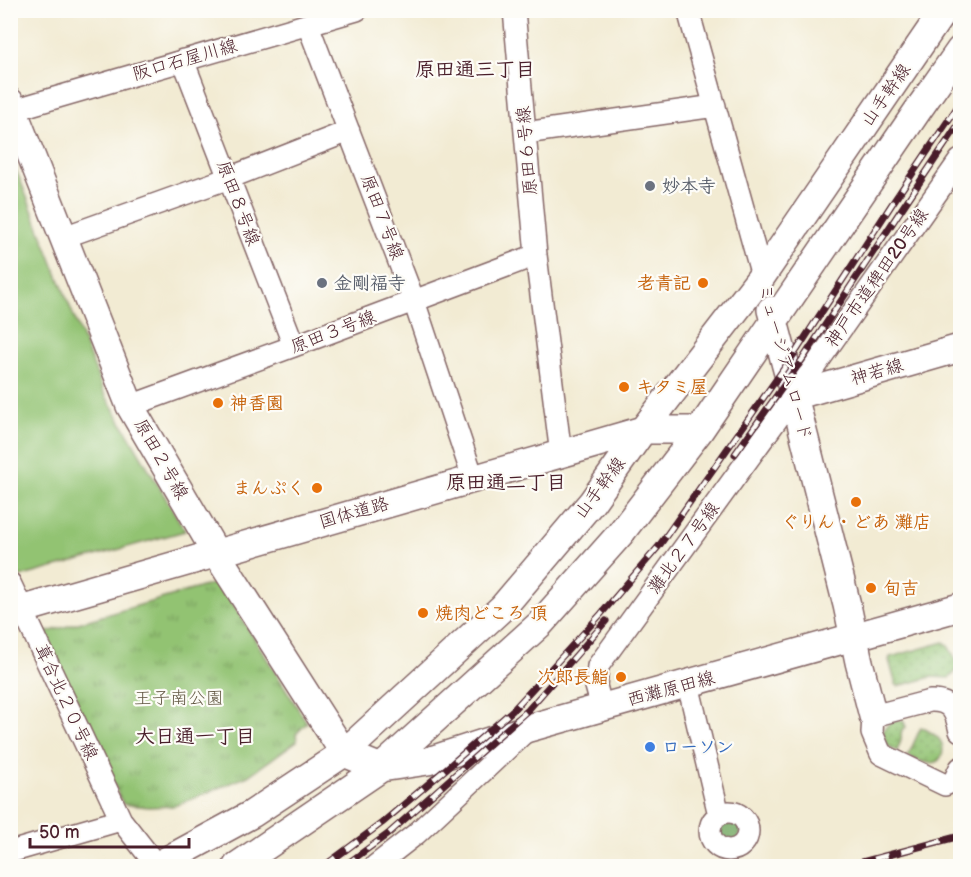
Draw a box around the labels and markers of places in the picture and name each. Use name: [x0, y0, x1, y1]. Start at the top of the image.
place label: 妙本寺: [662, 176, 716, 197]
marker: 妙本寺: [643, 179, 657, 193]
place label: 金剛福寺: [334, 273, 406, 294]
place label: 老青記: [637, 273, 691, 294]
marker: 金剛福寺: [315, 276, 329, 290]
marker: 老青記: [696, 276, 710, 290]
place label: キタミ屋: [636, 377, 708, 398]
marker: キタミ屋: [617, 380, 631, 394]
place label: 神香園: [230, 393, 284, 414]
marker: 神香園: [211, 396, 225, 410]
place label: まんぷく: [233, 478, 305, 499]
marker: まんぷく: [310, 481, 324, 495]
marker: ぐりん・どあ 灘店: [849, 495, 863, 509]
place label: ぐりん・どあ 灘店: [781, 512, 931, 533]
place label: 旬吉: [883, 578, 919, 599]
marker: 旬吉: [864, 581, 878, 595]
place label: 焼肉どころ 頂: [435, 603, 548, 624]
marker: 焼肉どころ 頂: [416, 606, 430, 620]
place label: 次郎長鮨: [537, 667, 609, 688]
marker: 次郎長鮨: [614, 670, 628, 684]
place label: ローソン: [662, 737, 734, 758]
marker: ローソン: [643, 740, 657, 754]

